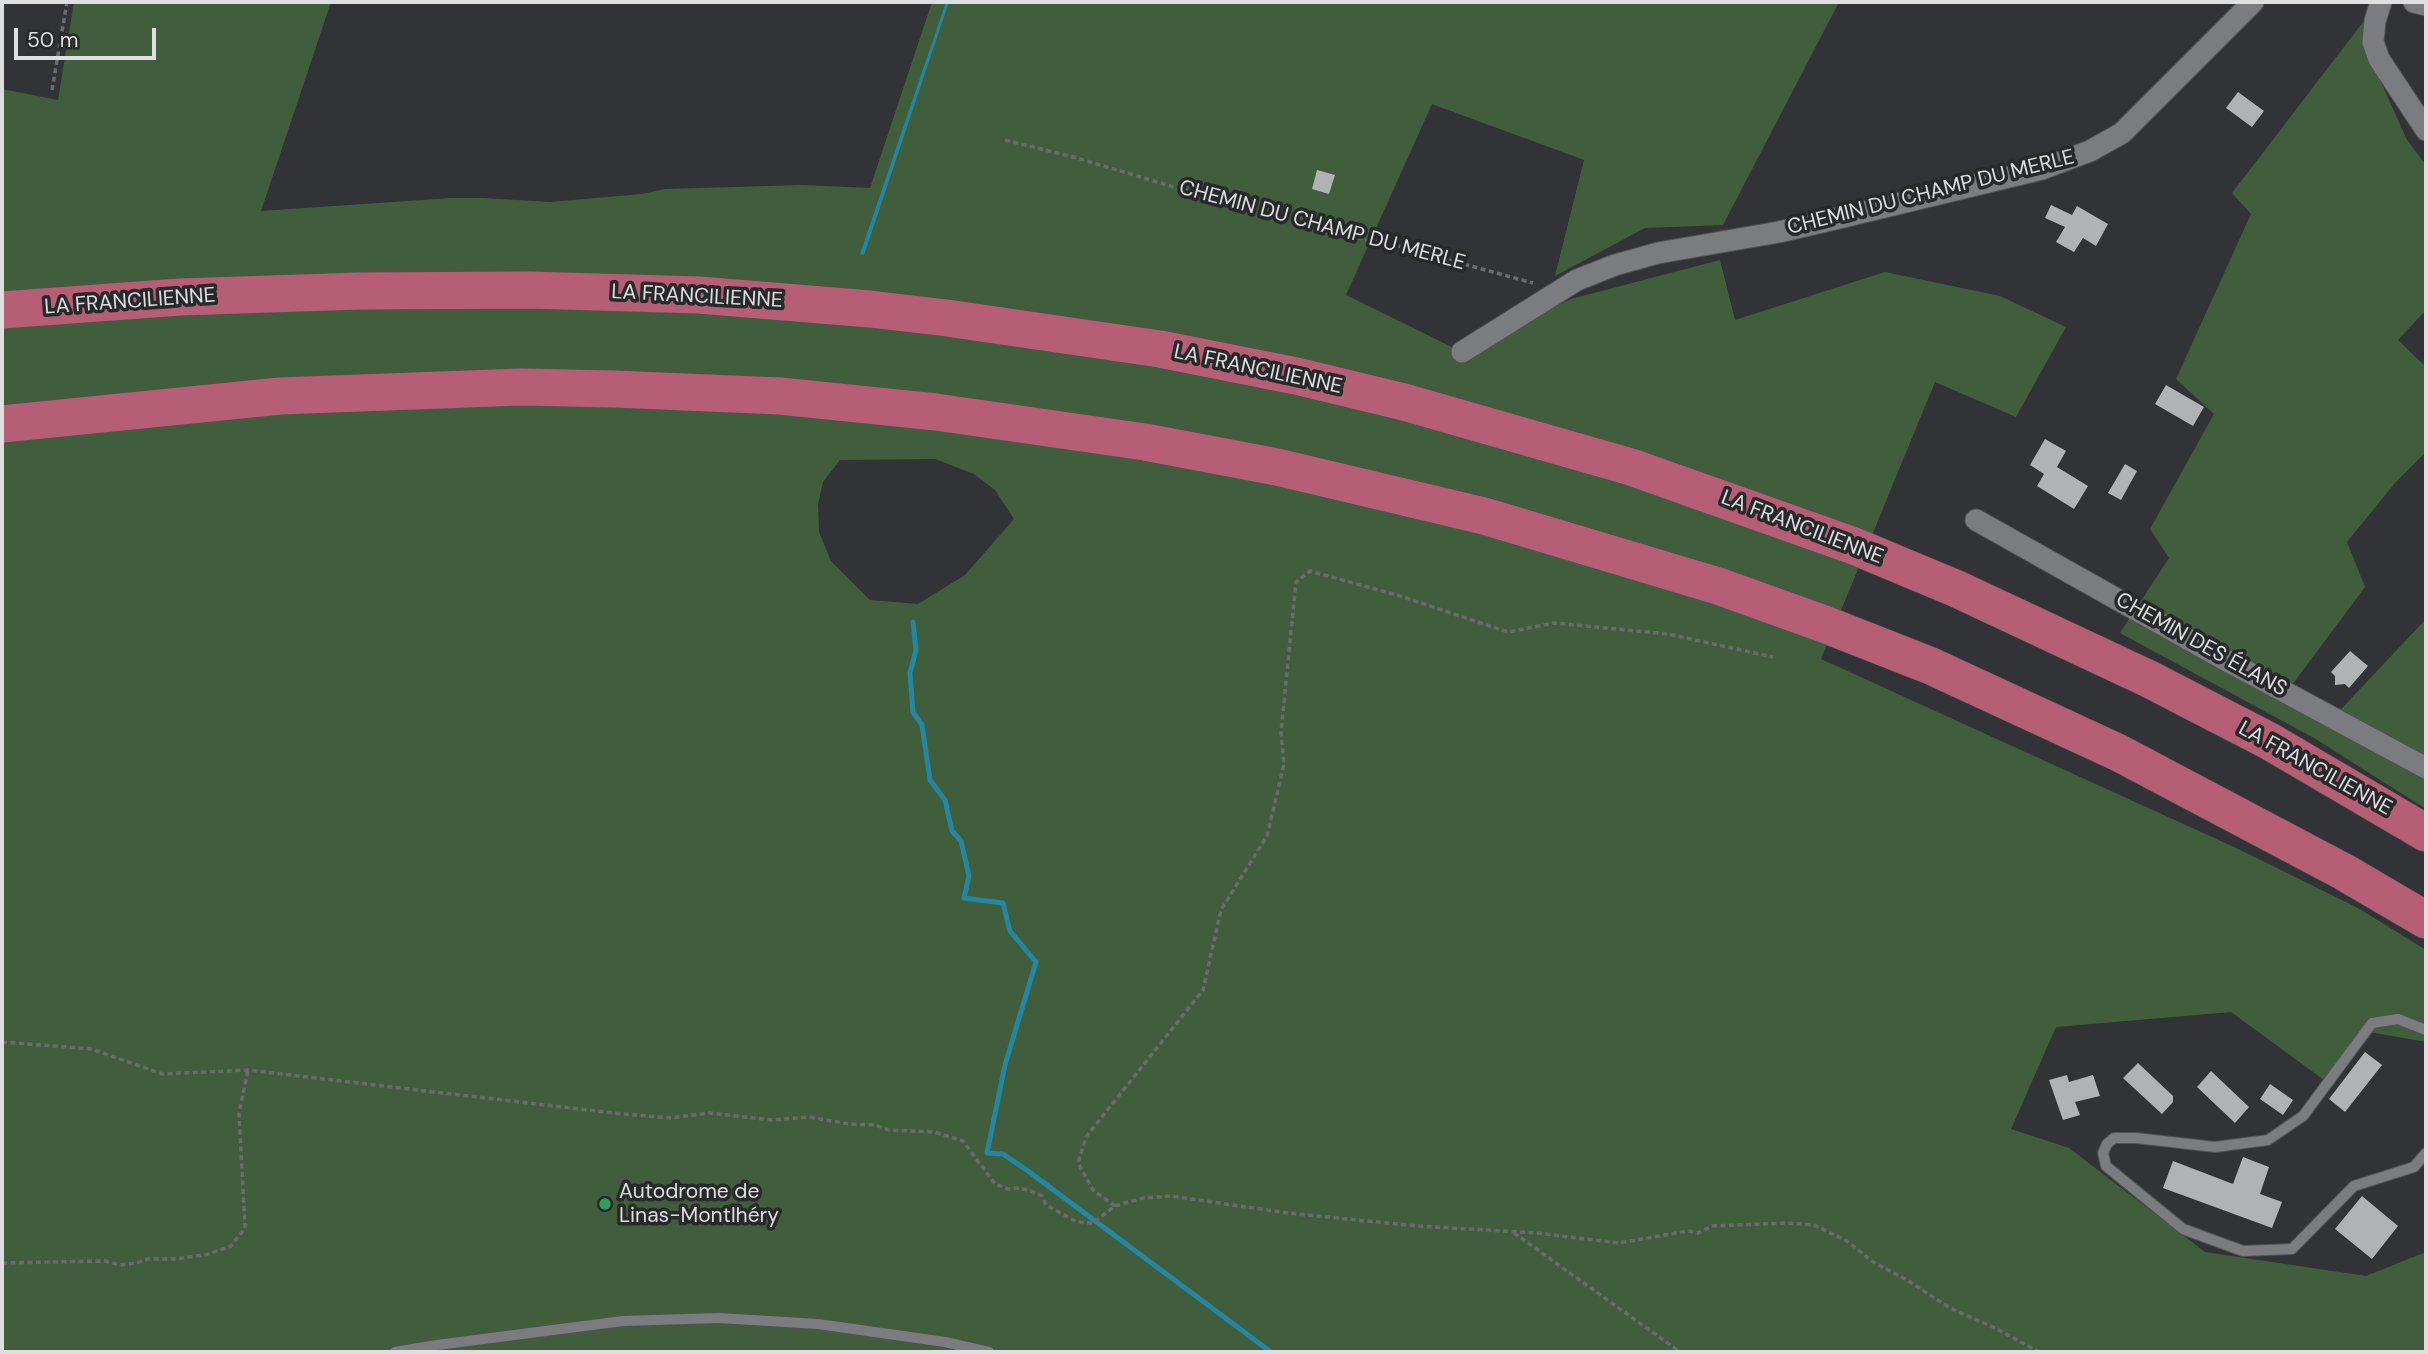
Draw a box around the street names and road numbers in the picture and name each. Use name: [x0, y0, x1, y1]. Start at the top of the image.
street label: CHEMIN DU CHAMP DU MERLE: [1785, 145, 2077, 241]
street label: CHEMIN DU CHAMP DU MERLE: [1176, 176, 1468, 276]
street label: LA FRANCILIENNE: [611, 280, 783, 314]
street label: LA FRANCILIENNE: [44, 283, 216, 321]
street label: LA FRANCILIENNE: [1172, 340, 1344, 400]
street label: LA FRANCILIENNE: [1717, 486, 1887, 570]
street label: CHEMIN DES ÉLANS: [2111, 588, 2291, 702]
street label: LA FRANCILIENNE: [2234, 716, 2396, 822]

